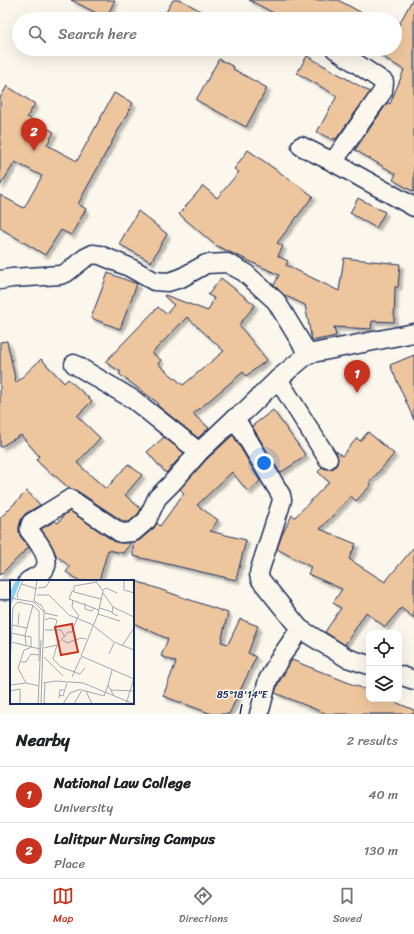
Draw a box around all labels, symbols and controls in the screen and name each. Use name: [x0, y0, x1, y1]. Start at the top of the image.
search box: [12, 12, 402, 56]
text: Search here: [58, 21, 137, 47]
icon: search: [26, 23, 48, 45]
pin: 2: [21, 118, 47, 151]
pin: 1: [344, 360, 370, 393]
your location: [254, 453, 274, 473]
inset map: [10, 580, 134, 704]
map controls: [366, 630, 402, 702]
button: locate: [366, 630, 402, 666]
button: layers: [366, 666, 402, 702]
text: 85°18'14"E: [217, 686, 269, 704]
text: Nearby: [16, 725, 70, 755]
text: 2 results: [347, 729, 398, 752]
text: National Law College: [54, 770, 191, 796]
text: 1: [26, 783, 32, 806]
text: 40 m: [368, 783, 398, 806]
text: University: [54, 796, 113, 819]
text: Lalitpur Nursing Campus: [54, 826, 215, 852]
text: 2: [25, 839, 33, 862]
text: 130 m: [364, 839, 398, 862]
text: Place: [54, 852, 85, 875]
tab: Map: [52, 885, 74, 928]
tab: Directions: [179, 885, 228, 928]
tab: Saved: [333, 885, 362, 928]

